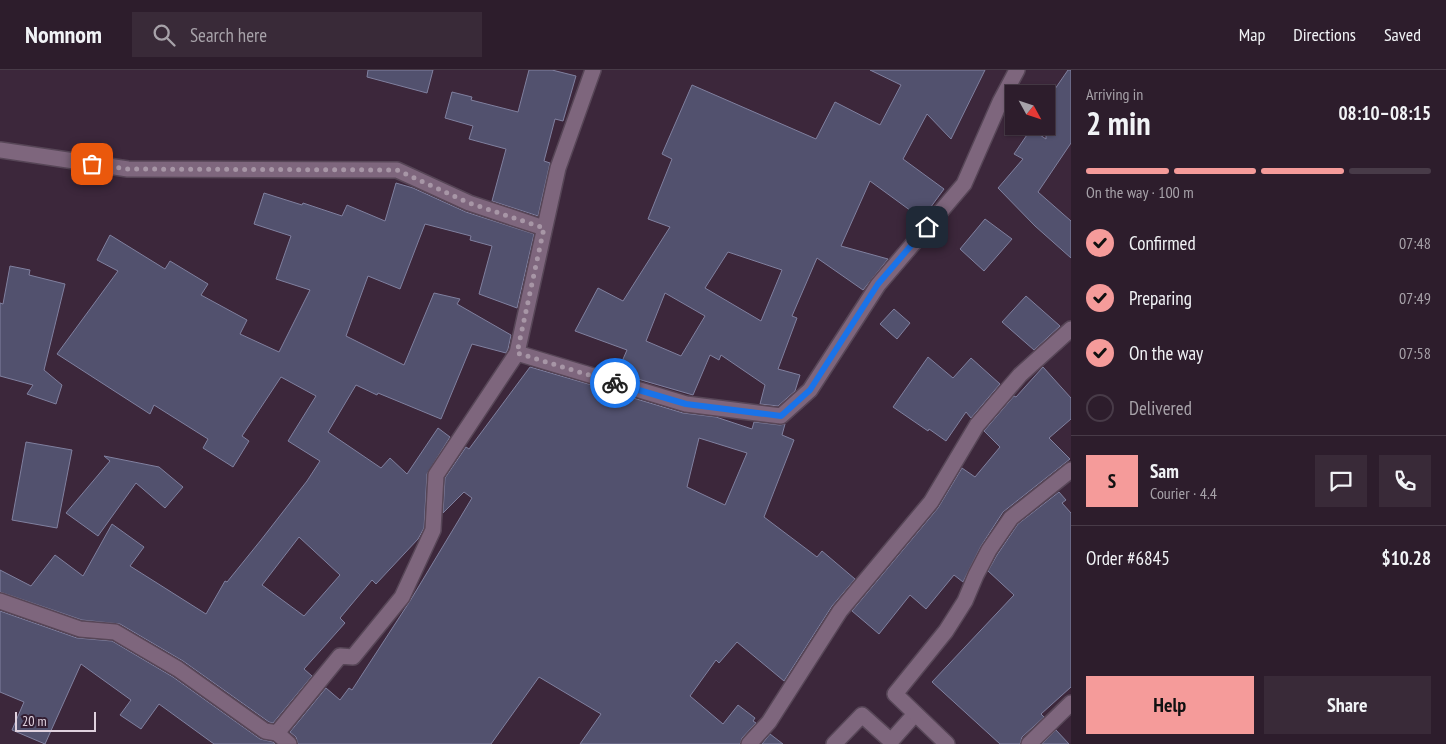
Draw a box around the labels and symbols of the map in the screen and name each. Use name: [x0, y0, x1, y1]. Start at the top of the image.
north arrow: [1005, 85, 1055, 135]
pin: [71, 143, 113, 185]
pin: [906, 206, 948, 248]
courier: [590, 358, 640, 408]
scale bar: [15, 709, 96, 732]

